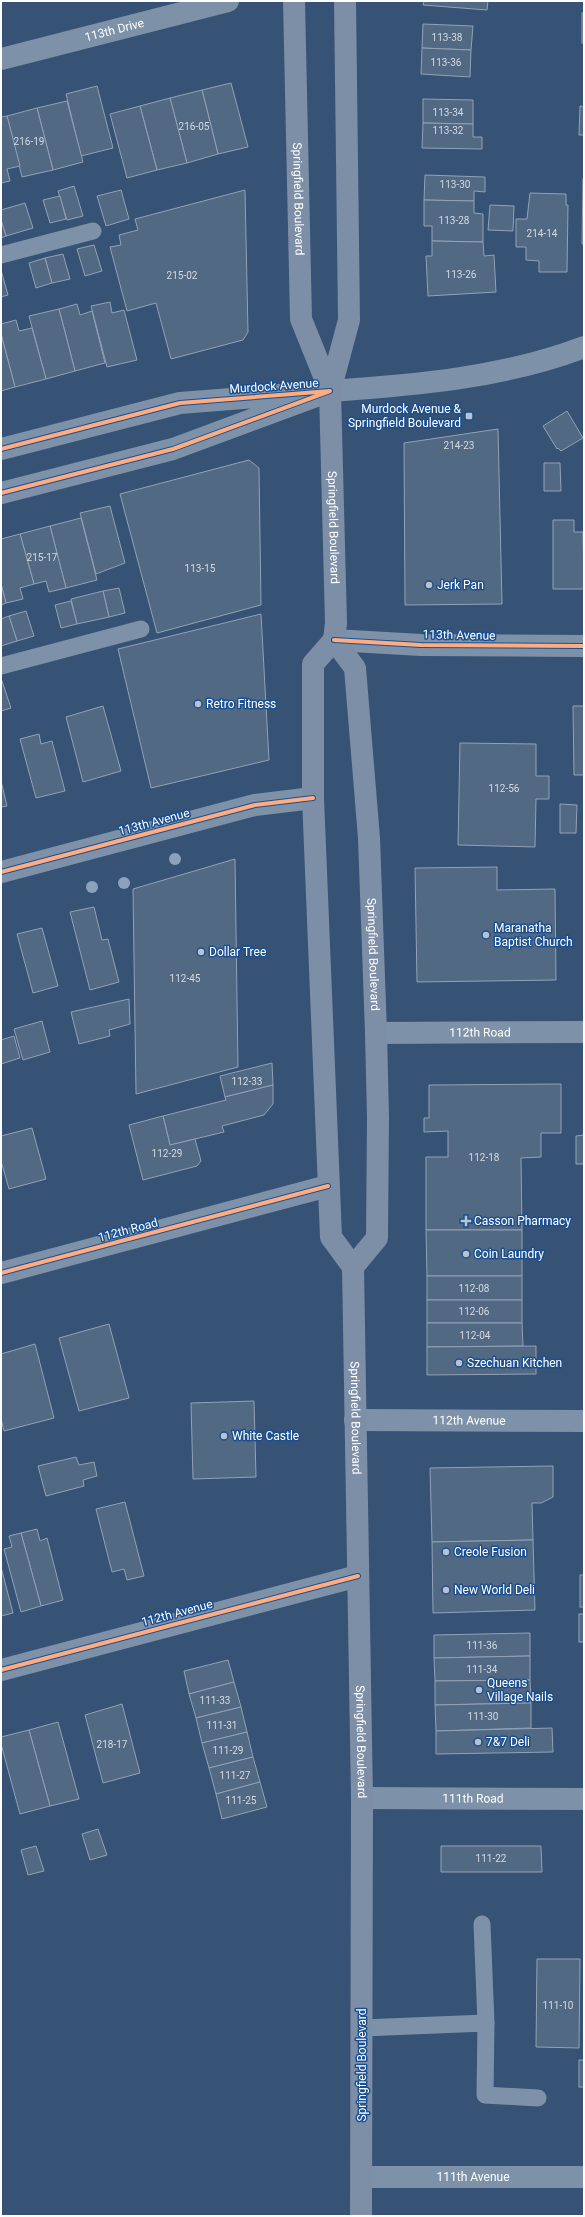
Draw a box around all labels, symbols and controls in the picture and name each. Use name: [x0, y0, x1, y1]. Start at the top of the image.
street label: 113th Drive: [83, 16, 146, 44]
house number: 113-38: [432, 32, 463, 43]
house number: 113-36: [431, 57, 462, 68]
house number: 113-34: [433, 107, 464, 118]
house number: 216-05: [179, 121, 210, 132]
house number: 113-32: [433, 125, 464, 136]
house number: 216-19: [14, 136, 44, 147]
street label: Springfield Boulevard: [290, 142, 307, 256]
house number: 113-30: [440, 179, 471, 190]
house number: 113-28: [439, 215, 470, 226]
house number: 214-14: [527, 228, 558, 239]
house number: 113-26: [446, 269, 477, 280]
house number: 215-02: [167, 270, 198, 281]
street label: Murdock Avenue: [229, 376, 319, 396]
place label: Murdock Avenue & Springfield Boulevard: [348, 402, 462, 430]
marker: Murdock Avenue & Springfield Boulevard: [464, 411, 474, 421]
house number: 214-23: [444, 440, 474, 451]
street label: Springfield Boulevard: [325, 471, 342, 584]
house number: 215-17: [27, 552, 58, 563]
house number: 113-15: [185, 563, 216, 574]
place label: Jerk Pan: [437, 578, 484, 592]
marker: Jerk Pan: [424, 580, 434, 590]
street label: 113th Avenue: [422, 627, 496, 643]
place label: Retro Fitness: [206, 697, 276, 711]
marker: Retro Fitness: [193, 699, 203, 709]
house number: 112-56: [489, 783, 520, 794]
street label: 113th Avenue: [117, 806, 191, 838]
street label: Springfield Boulevard: [364, 898, 382, 1011]
place label: Maranatha Baptist Church: [494, 921, 573, 949]
marker: Maranatha Baptist Church: [481, 930, 491, 940]
place label: Dollar Tree: [209, 945, 266, 959]
marker: Dollar Tree: [196, 947, 206, 957]
house number: 112-45: [170, 973, 201, 984]
street label: 112th Road: [449, 1025, 511, 1040]
house number: 112-33: [232, 1076, 262, 1087]
house number: 112-29: [152, 1148, 182, 1159]
house number: 112-18: [469, 1152, 500, 1163]
place label: Casson Pharmacy: [474, 1214, 571, 1228]
street label: 112th Road: [97, 1215, 159, 1245]
marker: Casson Pharmacy: [461, 1216, 471, 1226]
place label: Coin Laundry: [474, 1247, 544, 1261]
marker: Coin Laundry: [461, 1249, 471, 1259]
house number: 112-08: [459, 1283, 490, 1294]
house number: 112-06: [459, 1306, 490, 1317]
house number: 112-04: [460, 1330, 491, 1341]
place label: Szechuan Kitchen: [467, 1356, 562, 1370]
marker: Szechuan Kitchen: [454, 1358, 464, 1368]
street label: Springfield Boulevard: [348, 1361, 364, 1474]
street label: 112th Avenue: [432, 1413, 506, 1428]
place label: White Castle: [232, 1429, 299, 1443]
marker: White Castle: [219, 1431, 229, 1441]
place label: Creole Fusion: [454, 1545, 527, 1559]
marker: Creole Fusion: [441, 1547, 451, 1557]
place label: New World Deli: [454, 1583, 535, 1597]
marker: New World Deli: [441, 1585, 451, 1595]
street label: 112th Avenue: [140, 1597, 214, 1629]
house number: 111-36: [467, 1640, 498, 1651]
house number: 111-34: [467, 1664, 498, 1675]
place label: Queens Village Nails: [487, 1676, 553, 1704]
street label: Springfield Boulevard: [353, 1685, 369, 1798]
marker: Queens Village Nails: [474, 1685, 484, 1695]
house number: 111-33: [200, 1695, 230, 1706]
house number: 111-30: [468, 1711, 499, 1722]
house number: 111-31: [207, 1720, 237, 1731]
place label: 7&7 Deli: [486, 1735, 530, 1749]
marker: 7&7 Deli: [473, 1737, 483, 1747]
house number: 218-17: [97, 1739, 128, 1750]
house number: 111-29: [213, 1745, 243, 1756]
house number: 111-27: [220, 1770, 251, 1781]
street label: 111th Road: [442, 1791, 504, 1806]
house number: 111-25: [226, 1795, 257, 1806]
house number: 111-22: [476, 1853, 507, 1864]
house number: 111-10: [543, 2000, 574, 2011]
street label: Springfield Boulevard: [355, 2008, 369, 2122]
street label: 111th Avenue: [436, 2170, 510, 2184]

